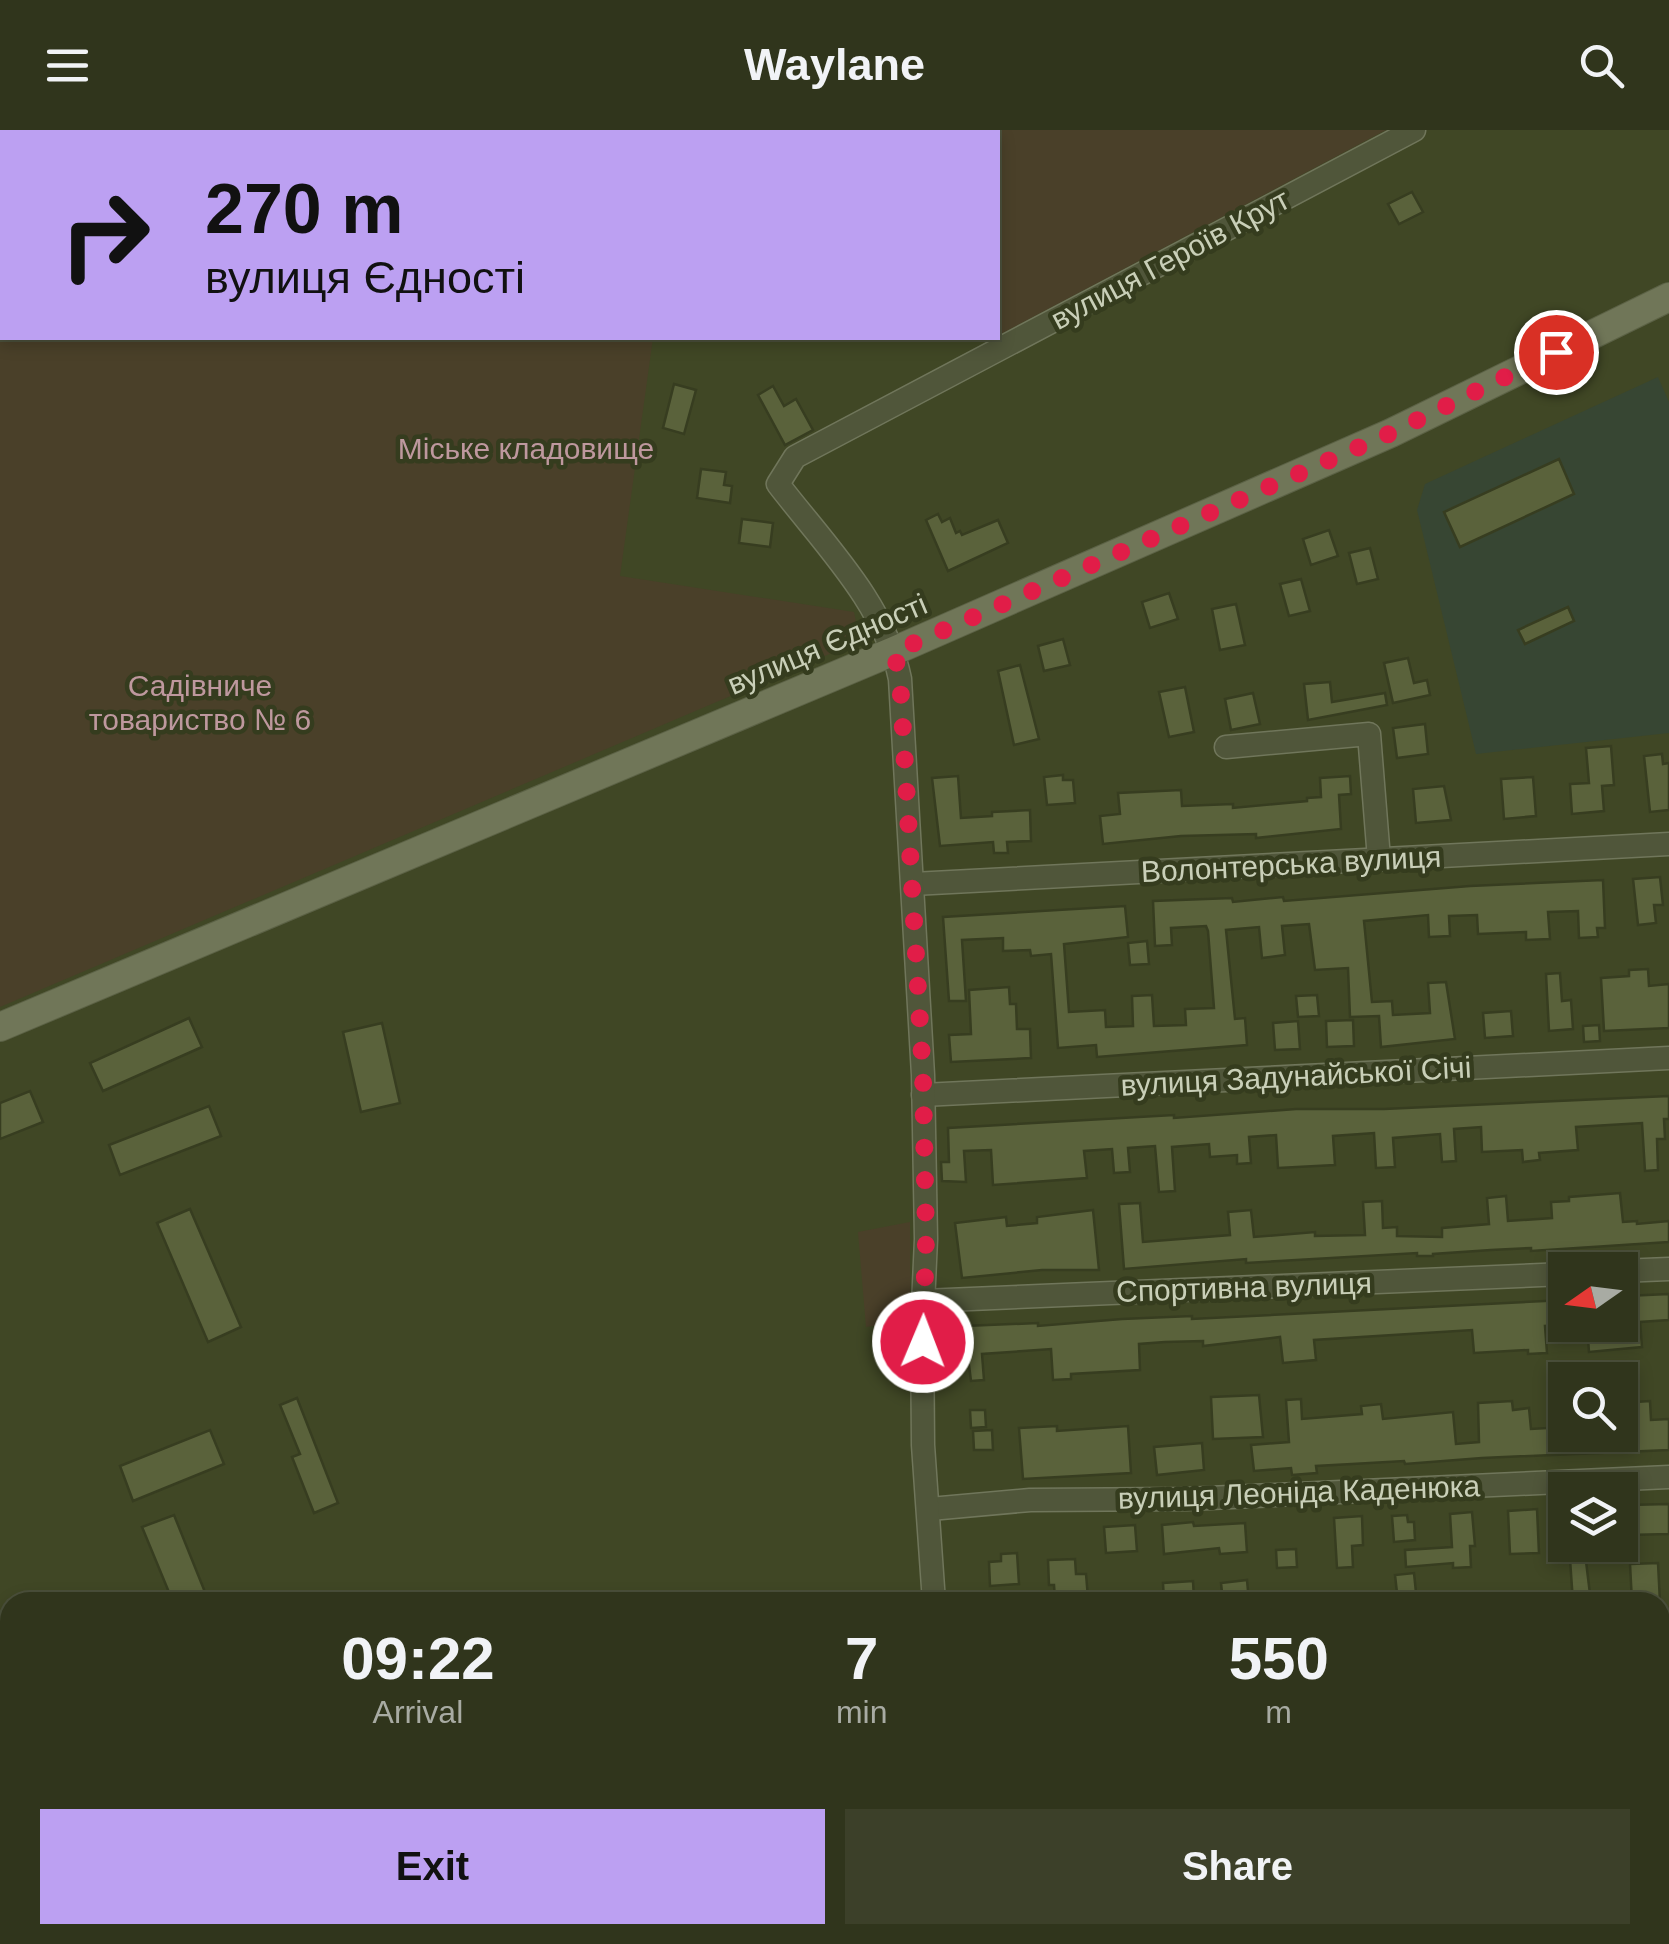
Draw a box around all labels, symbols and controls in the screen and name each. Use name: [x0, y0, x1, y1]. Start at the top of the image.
icon: menu: [40, 38, 95, 93]
icon: search: [1574, 38, 1629, 93]
text: Waylane: [744, 39, 925, 90]
icon: right: [40, 170, 170, 300]
text: 270 m: [205, 170, 403, 248]
street label: вулиця Героїв Крут: [1045, 182, 1295, 336]
text: вулиця Єдності: [205, 252, 525, 303]
pin: [1514, 310, 1599, 395]
icon: arrive: [1529, 325, 1584, 380]
park label: Міське кладовище: [398, 432, 654, 465]
street label: вулиця Єдності: [722, 587, 932, 701]
park label: Садівниче товариство № 6: [89, 669, 311, 736]
street label: Волонтерська вулиця: [1140, 840, 1442, 888]
street label: вулиця Задунайської Січі: [1120, 1050, 1472, 1102]
north arrow: [1548, 1252, 1638, 1342]
map controls: [1548, 1252, 1638, 1562]
street label: Спортивна вулиця: [1116, 1266, 1372, 1308]
position arrow: [871, 1290, 975, 1394]
button: search: [1548, 1362, 1638, 1452]
street label: вулиця Леоніда Каденюка: [1117, 1469, 1481, 1515]
button: layers: [1548, 1472, 1638, 1562]
text: 09:22: [341, 1625, 495, 1692]
text: 7: [845, 1625, 878, 1692]
text: 550: [1229, 1625, 1329, 1692]
text: Arrival: [373, 1694, 463, 1730]
text: min: [836, 1694, 887, 1730]
text: m: [1265, 1694, 1292, 1730]
button: Exit: [40, 1809, 825, 1924]
button: Share: [845, 1809, 1630, 1924]

